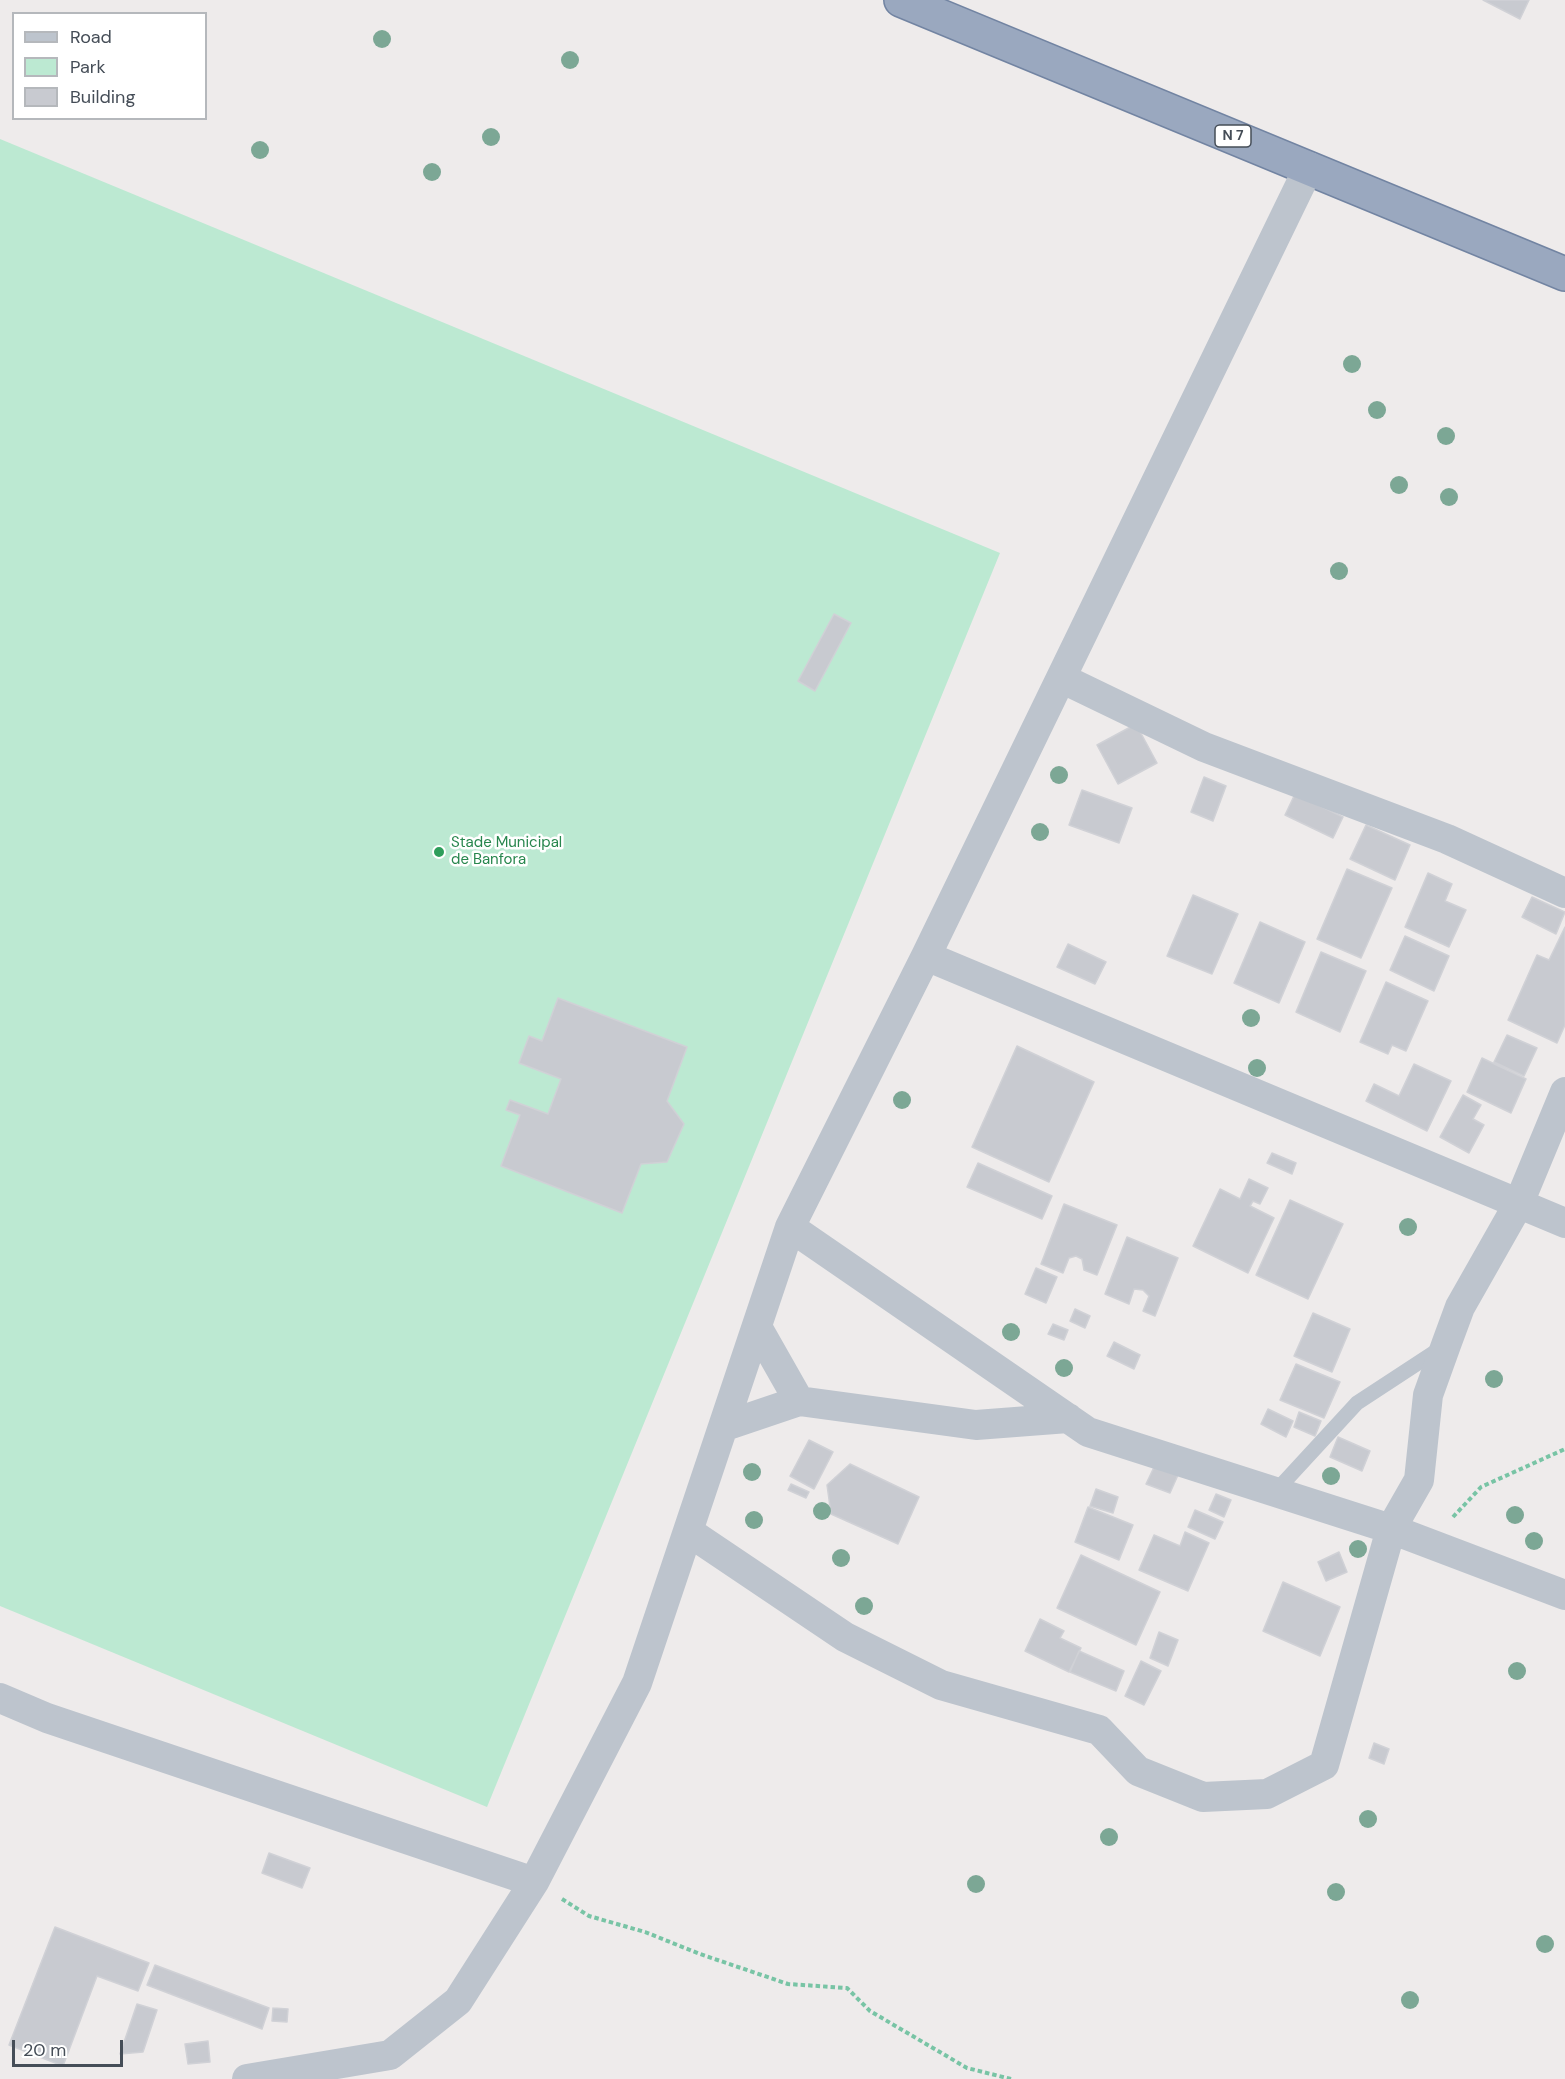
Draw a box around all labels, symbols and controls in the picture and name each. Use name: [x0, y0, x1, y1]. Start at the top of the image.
legend: [12, 12, 207, 120]
text: Road: [70, 25, 112, 49]
text: Park: [70, 55, 106, 79]
text: Building: [70, 85, 135, 109]
road number: N 7: [1215, 125, 1251, 147]
place label: Stade Municipal de Banfora: [451, 834, 562, 869]
marker: Stade Municipal de Banfora: [432, 845, 446, 859]
scale bar: [15, 2028, 126, 2066]
text: 20 m: [23, 2038, 66, 2062]

